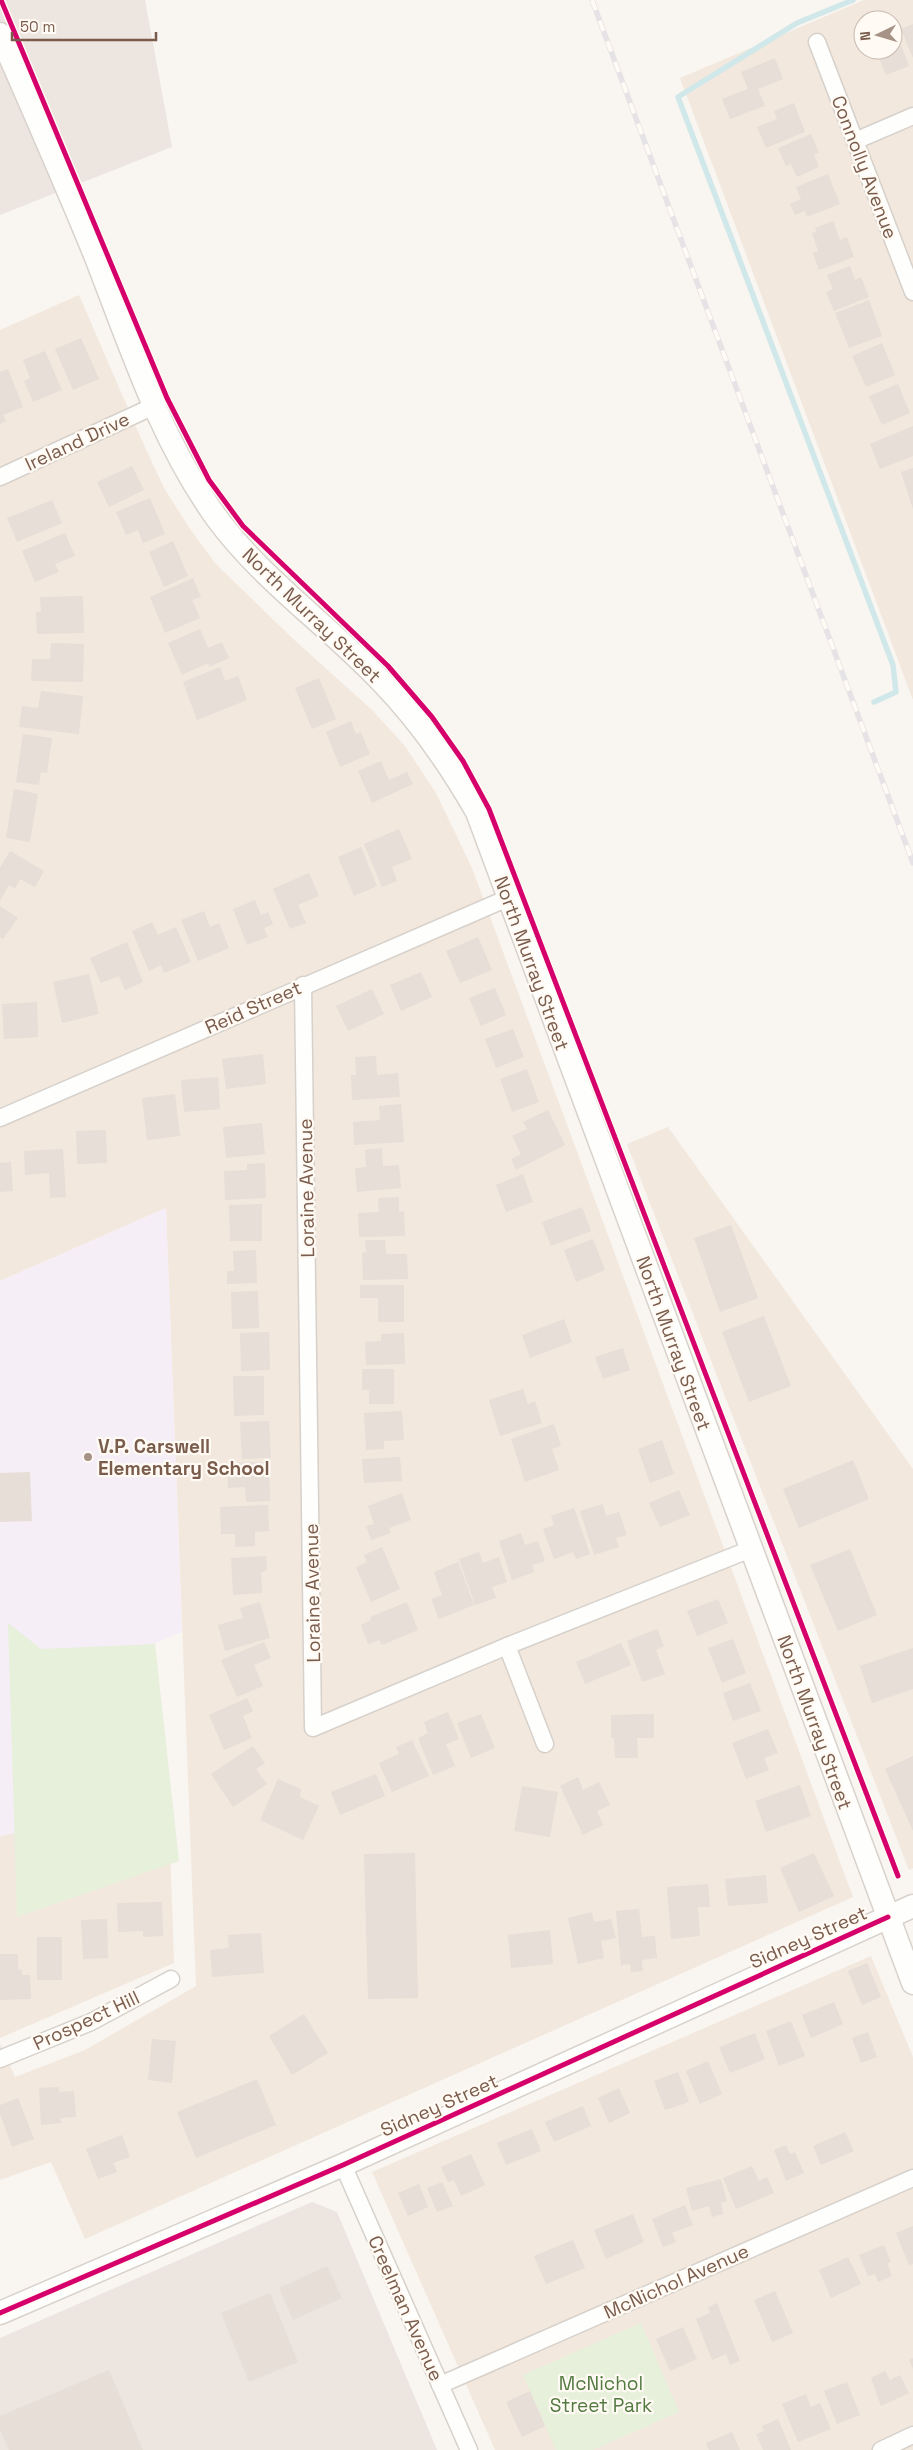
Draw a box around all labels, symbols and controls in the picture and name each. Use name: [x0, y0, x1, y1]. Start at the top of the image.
scale bar: [12, 10, 156, 42]
north arrow: [853, 10, 903, 60]
text: 50 m: [20, 17, 55, 36]
text: N: [856, 31, 874, 42]
street label: Connolly Avenue: [826, 92, 903, 242]
street label: Ireland Drive: [21, 406, 134, 477]
street label: North Murray Street: [237, 542, 387, 688]
street label: North Murray Street: [488, 872, 575, 1054]
street label: Reid Street: [201, 975, 305, 1040]
street label: Loraine Avenue: [293, 1118, 320, 1258]
street label: North Murray Street: [630, 1252, 717, 1434]
place label: V.P. Carswell Elementary School: [98, 1434, 270, 1481]
marker: V.P. Carswell Elementary School: [82, 1451, 94, 1463]
street label: Loraine Avenue: [299, 1523, 326, 1663]
street label: North Murray Street: [771, 1631, 858, 1813]
street label: Sidney Street: [746, 1900, 871, 1975]
street label: Prospect Hill: [29, 1985, 143, 2056]
street label: Sidney Street: [377, 2068, 502, 2143]
street label: Creelman Avenue: [362, 2231, 449, 2385]
street label: McNichol Avenue: [600, 2238, 753, 2325]
park label: McNichol Street Park: [550, 2371, 652, 2418]

